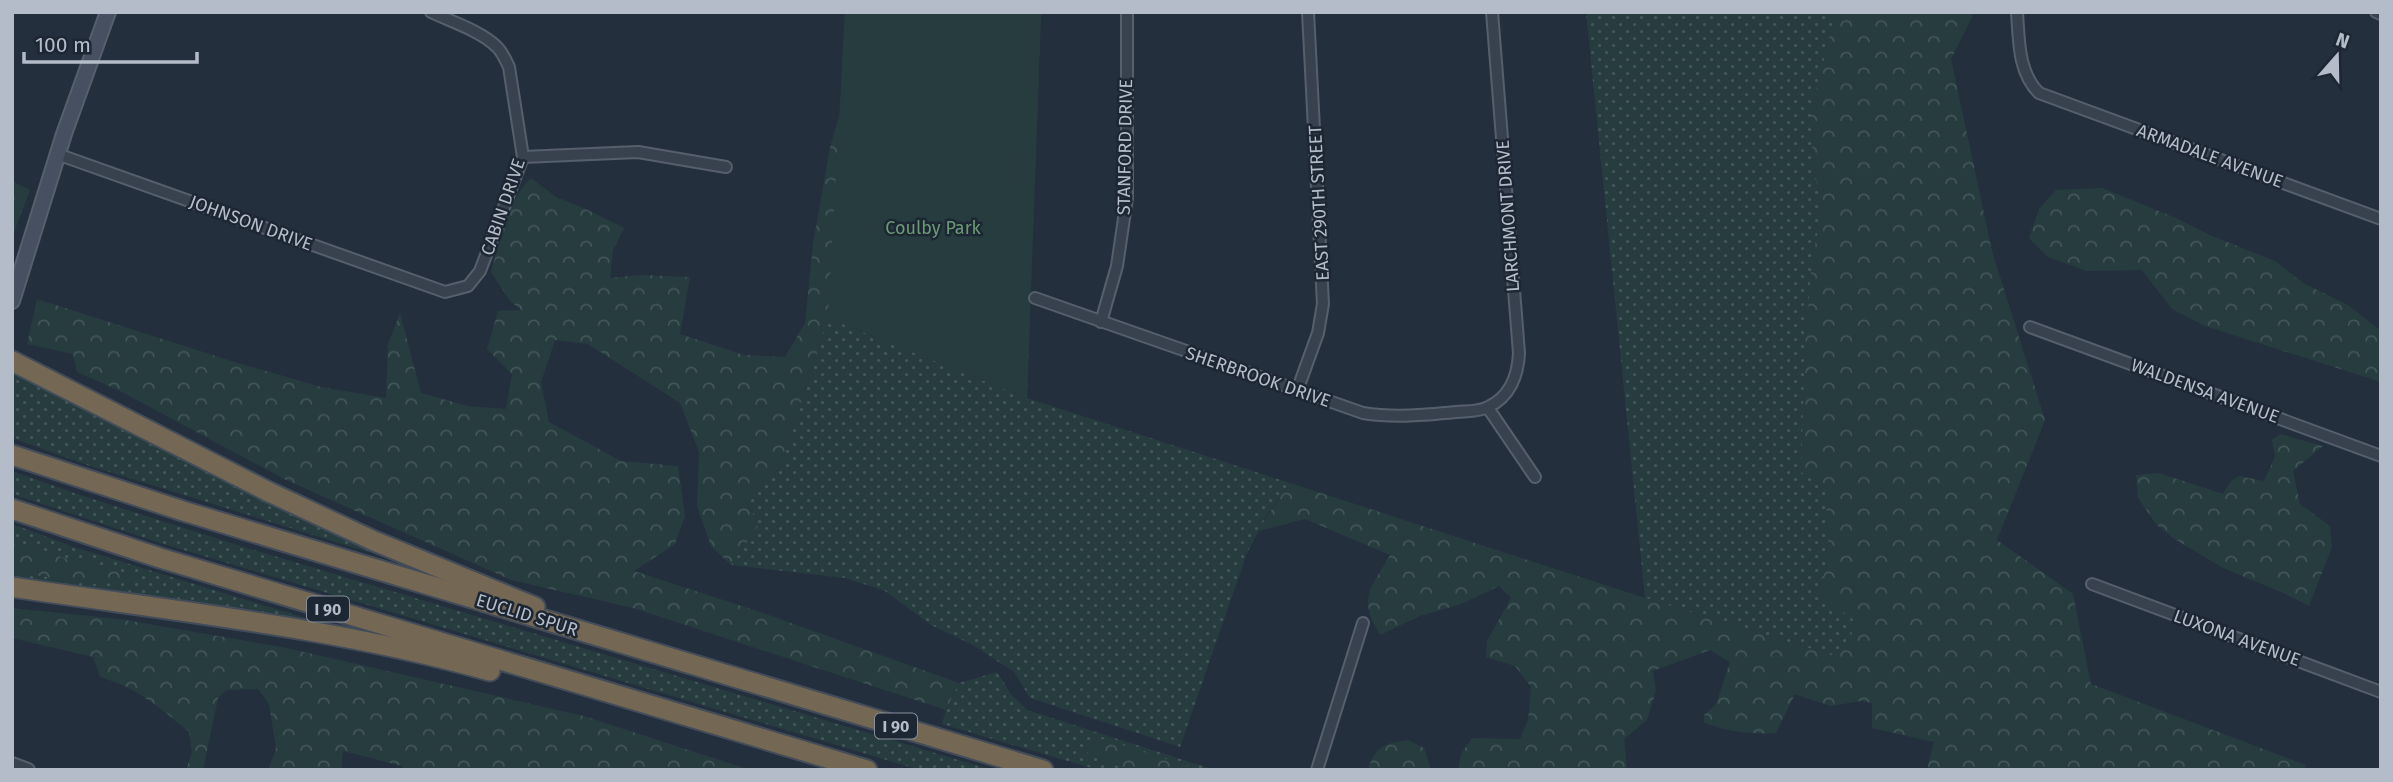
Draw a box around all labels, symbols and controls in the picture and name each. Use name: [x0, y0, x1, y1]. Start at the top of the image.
scale bar: [24, 21, 198, 65]
north arrow: [2302, 21, 2372, 91]
text: N: [2333, 28, 2353, 53]
text: 100 m: [35, 32, 91, 58]
street label: STANFORD DRIVE: [1113, 79, 1137, 215]
street label: ARMADALE AVENUE: [2134, 119, 2286, 193]
street label: EAST 290TH STREET: [1304, 124, 1334, 281]
street label: LARCHMONT DRIVE: [1492, 139, 1524, 293]
street label: CABIN DRIVE: [476, 156, 530, 258]
street label: JOHNSON DRIVE: [187, 191, 315, 255]
park label: Coulby Park: [885, 217, 982, 239]
street label: SHERBROOK DRIVE: [1183, 342, 1333, 412]
street label: WALDENSA AVENUE: [2128, 354, 2282, 428]
street label: EUCLID SPUR: [473, 589, 581, 641]
road number: I 90: [307, 596, 349, 622]
street label: LUXONA AVENUE: [2171, 605, 2303, 671]
road number: I 90: [875, 713, 917, 738]

